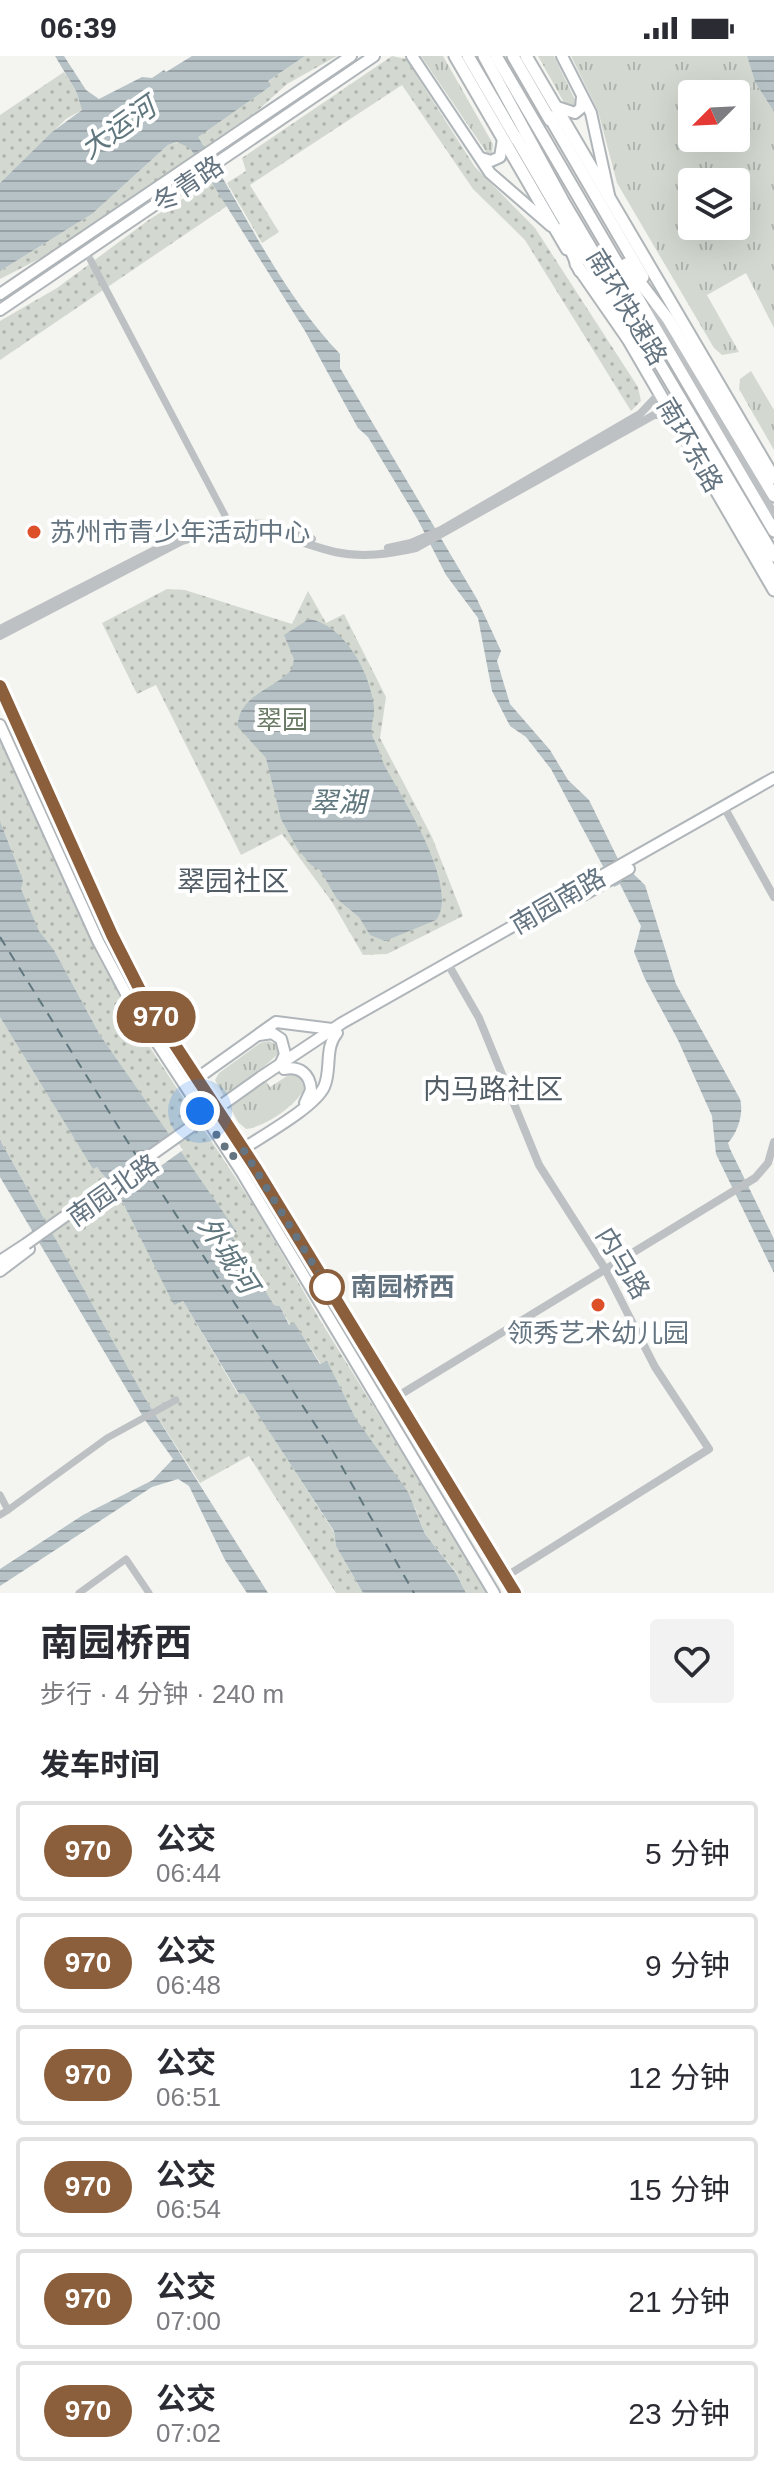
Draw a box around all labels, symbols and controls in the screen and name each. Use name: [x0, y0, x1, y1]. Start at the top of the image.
text: 06:39: [40, 11, 117, 44]
north arrow: [678, 80, 750, 152]
map controls: [678, 80, 750, 240]
water label: 大运河: [75, 88, 165, 165]
street label: 冬青路: [147, 150, 229, 218]
button: layers: [678, 168, 750, 240]
street label: 南环快速路: [581, 244, 673, 370]
street label: 南环东路: [651, 392, 729, 498]
place label: 苏州市青少年活动中心: [50, 517, 310, 547]
marker: 苏州市青少年活动中心: [25, 523, 43, 541]
park label: 翠园: [256, 705, 308, 735]
water label: 翠湖: [310, 787, 370, 818]
street label: 南园南路: [505, 862, 611, 940]
district label: 翠园社区: [177, 866, 289, 897]
line badge: 970: [110, 991, 202, 1043]
text: 970: [133, 1001, 179, 1032]
district label: 内马路社区: [423, 1074, 563, 1105]
your location: [180, 1091, 220, 1131]
street label: 南园北路: [62, 1148, 164, 1232]
water label: 外城河: [192, 1211, 267, 1303]
street label: 内马路: [590, 1222, 656, 1304]
marker: 南园桥西: [310, 1270, 344, 1304]
place label: 南园桥西: [351, 1272, 455, 1302]
marker: 领秀艺术幼儿园: [589, 1296, 607, 1314]
place label: 领秀艺术幼儿园: [507, 1318, 689, 1348]
button: heart: [650, 1619, 734, 1703]
text: 南园桥西: [40, 1622, 192, 1664]
text: 步行 · 4 分钟 · 240 m: [40, 1679, 284, 1709]
text: 发车时间: [40, 1748, 160, 1781]
text: 公交: [156, 1822, 216, 1855]
text: 970: [65, 1835, 111, 1866]
text: 5 分钟: [645, 1837, 730, 1870]
text: 06:44: [156, 1858, 221, 1888]
text: 公交: [156, 1934, 216, 1967]
text: 970: [65, 1947, 111, 1978]
text: 9 分钟: [645, 1949, 730, 1982]
text: 06:48: [156, 1970, 221, 2000]
text: 公交: [156, 2046, 216, 2079]
text: 970: [65, 2059, 111, 2090]
text: 12 分钟: [628, 2061, 730, 2094]
text: 06:51: [156, 2082, 221, 2112]
text: 公交: [156, 2158, 216, 2191]
text: 970: [65, 2171, 111, 2202]
text: 15 分钟: [628, 2173, 730, 2206]
text: 06:54: [156, 2194, 221, 2224]
text: 公交: [156, 2270, 216, 2303]
text: 970: [65, 2283, 111, 2314]
text: 21 分钟: [628, 2285, 730, 2318]
text: 07:00: [156, 2306, 221, 2336]
text: 公交: [156, 2382, 216, 2415]
text: 970: [65, 2395, 111, 2426]
text: 23 分钟: [628, 2397, 730, 2430]
text: 07:02: [156, 2418, 221, 2448]

